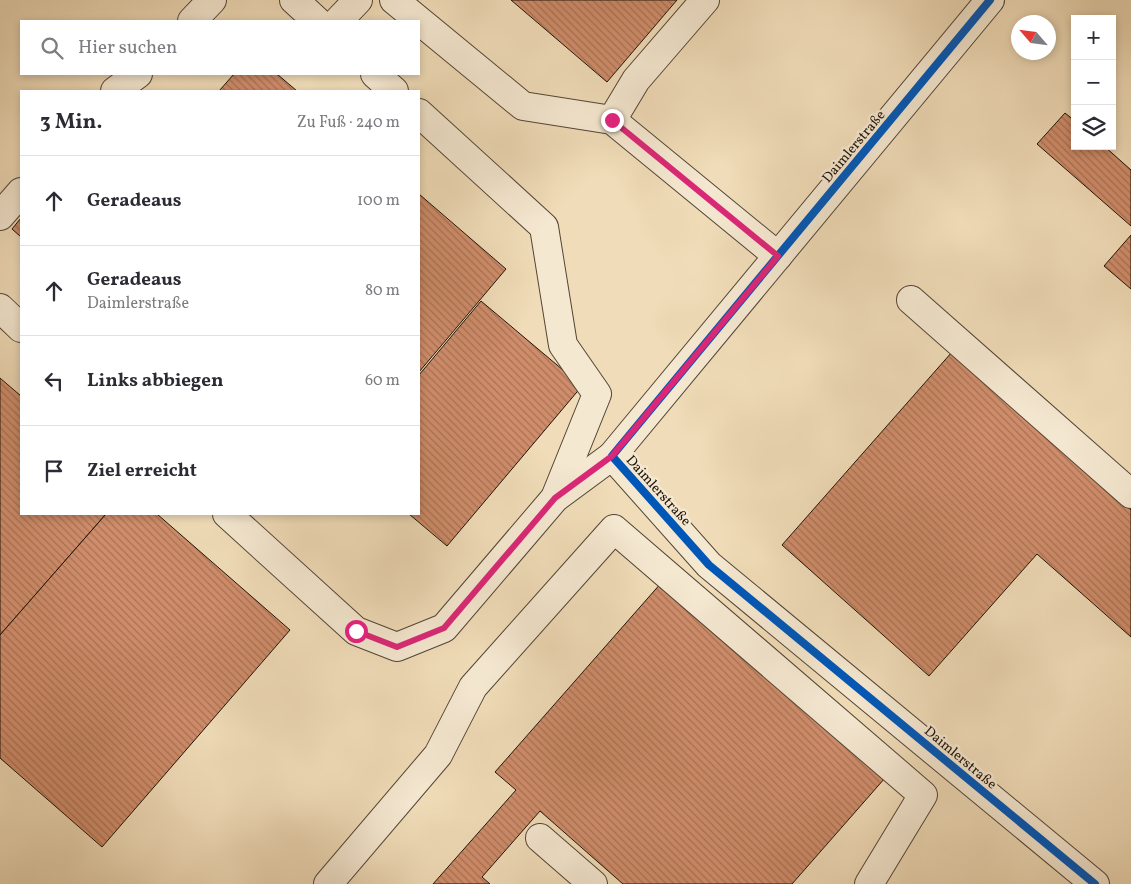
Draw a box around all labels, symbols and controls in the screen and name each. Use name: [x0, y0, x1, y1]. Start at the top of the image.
north arrow: [1011, 15, 1056, 60]
map controls: [1071, 15, 1116, 150]
button: +: [1071, 15, 1116, 60]
search box: [20, 20, 420, 75]
icon: search: [38, 34, 66, 62]
text: Hier suchen: [78, 35, 177, 61]
button: −: [1071, 60, 1116, 105]
button: layers: [1071, 105, 1116, 150]
street label: Daimlerstraße: [818, 106, 890, 187]
text: 3 Min.: [40, 108, 102, 137]
route end: [601, 109, 624, 132]
text: Zu Fuß · 240 m: [297, 112, 400, 134]
icon: ahead: [40, 187, 68, 215]
text: Geradeaus: [87, 188, 182, 214]
text: 100 m: [357, 190, 400, 212]
text: Geradeaus: [87, 267, 182, 293]
icon: ahead: [40, 277, 68, 305]
text: 80 m: [365, 280, 400, 302]
text: Daimlerstraße: [87, 293, 189, 315]
icon: left: [40, 367, 68, 395]
text: Links abbiegen: [87, 368, 224, 394]
text: 60 m: [365, 370, 400, 392]
street label: Daimlerstraße: [621, 451, 695, 531]
icon: arrive: [40, 457, 68, 485]
text: Ziel erreicht: [87, 458, 197, 484]
route start: [345, 620, 368, 643]
street label: Daimlerstraße: [920, 722, 1001, 794]

